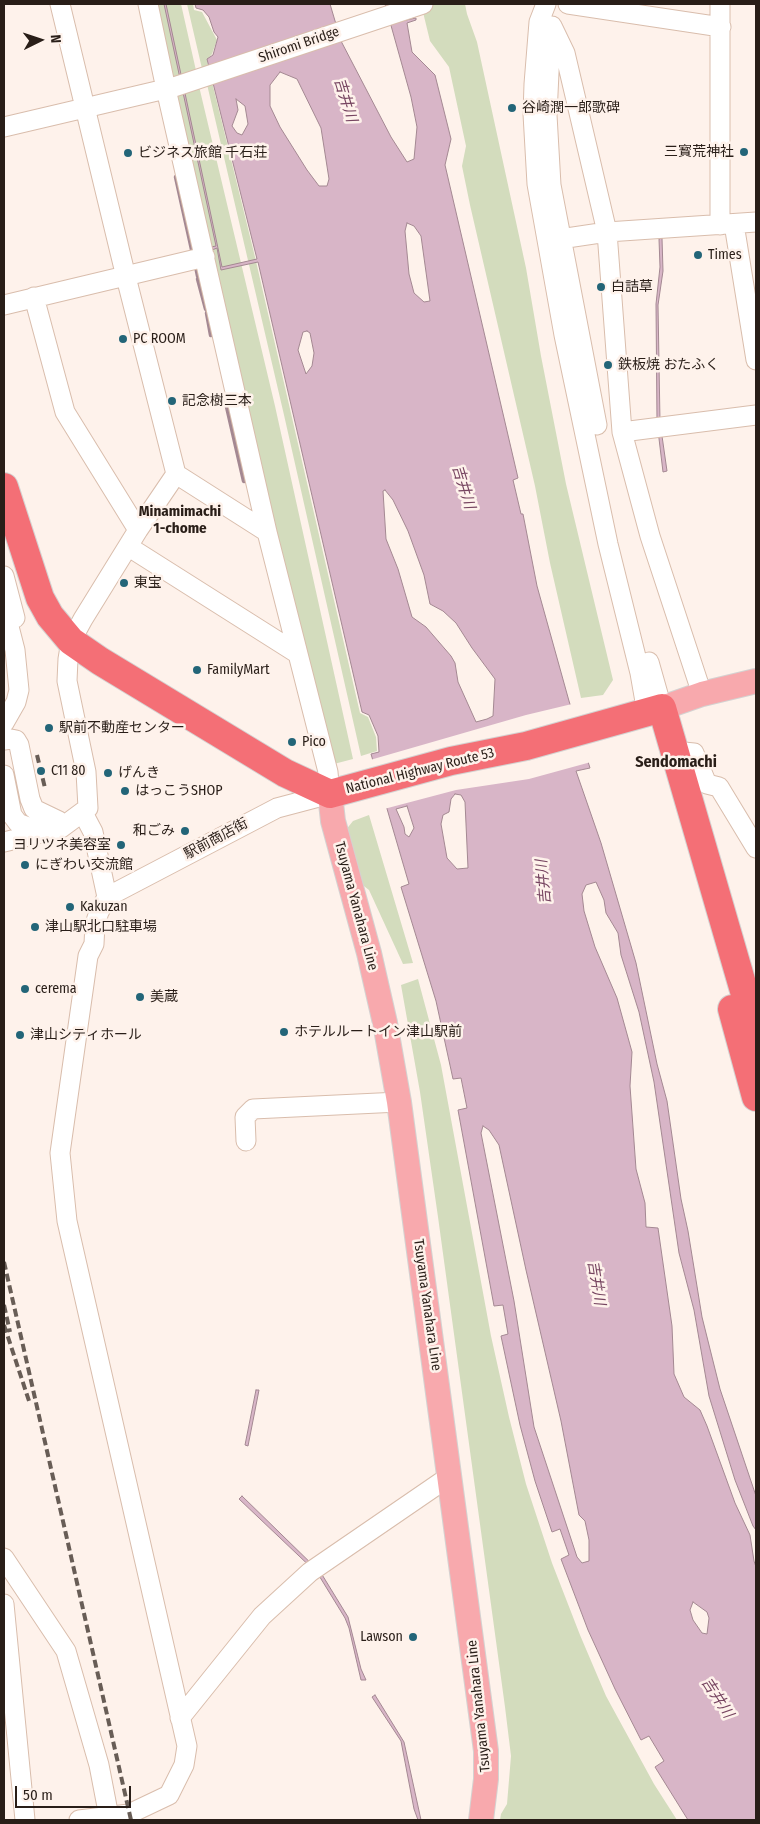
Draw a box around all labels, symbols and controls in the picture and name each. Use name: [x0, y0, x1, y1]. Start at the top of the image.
north arrow: [15, 15, 65, 65]
street label: Shiromi Bridge: [256, 23, 342, 67]
text: N: [47, 34, 64, 44]
water label: 吉井川: [330, 76, 360, 124]
place label: 谷崎潤一郎歌碑: [522, 100, 620, 116]
marker: 谷崎潤一郎歌碑: [506, 102, 518, 114]
place label: 三寳荒神社: [664, 144, 734, 160]
place label: ビジネス旅館 千石荘: [138, 145, 267, 161]
marker: 三寳荒神社: [738, 146, 750, 158]
marker: ビジネス旅館 千石荘: [122, 147, 134, 159]
place label: Times: [708, 247, 742, 263]
marker: Times: [692, 249, 704, 261]
place label: 白詰草: [611, 279, 653, 295]
marker: 白詰草: [595, 281, 607, 293]
place label: PC ROOM: [133, 331, 186, 347]
marker: PC ROOM: [117, 333, 129, 345]
place label: 鉄板焼 おたふく: [618, 357, 719, 373]
marker: 鉄板焼 おたふく: [602, 359, 614, 371]
place label: 記念樹三本: [182, 393, 252, 409]
marker: 記念樹三本: [166, 395, 178, 407]
water label: 吉井川: [448, 463, 478, 511]
district label: Minamimachi 1-chome: [139, 503, 221, 538]
place label: 東宝: [134, 575, 162, 591]
marker: 東宝: [118, 577, 130, 589]
place label: FamilyMart: [207, 662, 270, 678]
marker: FamilyMart: [191, 664, 203, 676]
place label: 駅前不動産センター: [59, 720, 185, 736]
marker: 駅前不動産センター: [43, 722, 55, 734]
place label: Pico: [302, 734, 326, 750]
marker: Pico: [286, 736, 298, 748]
street label: National Highway Route 53: [344, 744, 496, 798]
district label: Sendomachi: [635, 753, 717, 773]
place label: C11 80: [51, 763, 86, 779]
marker: C11 80: [35, 765, 47, 777]
place label: げんき: [118, 765, 160, 781]
marker: げんき: [102, 767, 114, 779]
place label: はっこうSHOP: [135, 783, 223, 799]
marker: はっこうSHOP: [119, 785, 131, 797]
street label: 駅前商店街: [181, 815, 251, 863]
place label: 和ごみ: [133, 823, 175, 839]
marker: 和ごみ: [179, 825, 191, 837]
place label: ヨリツネ美容室: [13, 837, 111, 853]
marker: ヨリツネ美容室: [115, 839, 127, 851]
street label: Tsuyama Yanahara Line: [331, 840, 381, 972]
place label: にぎわい交流館: [35, 857, 133, 873]
marker: にぎわい交流館: [19, 859, 31, 871]
water label: 吉井川: [533, 859, 555, 905]
place label: Kakuzan: [80, 899, 128, 915]
marker: Kakuzan: [64, 901, 76, 913]
place label: 津山駅北口駐車場: [45, 919, 157, 935]
marker: 津山駅北口駐車場: [29, 921, 41, 933]
place label: cerema: [35, 981, 77, 997]
marker: cerema: [19, 983, 31, 995]
place label: 美蔵: [150, 989, 178, 1005]
marker: 美蔵: [134, 991, 146, 1003]
place label: ホテルルートイン津山駅前: [294, 1024, 462, 1040]
marker: ホテルルートイン津山駅前: [278, 1026, 290, 1038]
place label: 津山シティホール: [30, 1027, 142, 1043]
marker: 津山シティホール: [14, 1029, 26, 1041]
street label: Tsuyama Yanahara Line: [409, 1238, 445, 1372]
water label: 吉井川: [584, 1259, 608, 1307]
place label: Lawson: [360, 1629, 403, 1645]
marker: Lawson: [407, 1631, 419, 1643]
street label: Tsuyama Yanahara Line: [464, 1639, 494, 1773]
water label: 吉井川: [697, 1674, 737, 1722]
scale bar: [18, 1776, 134, 1808]
text: 50 m: [23, 1786, 53, 1804]

